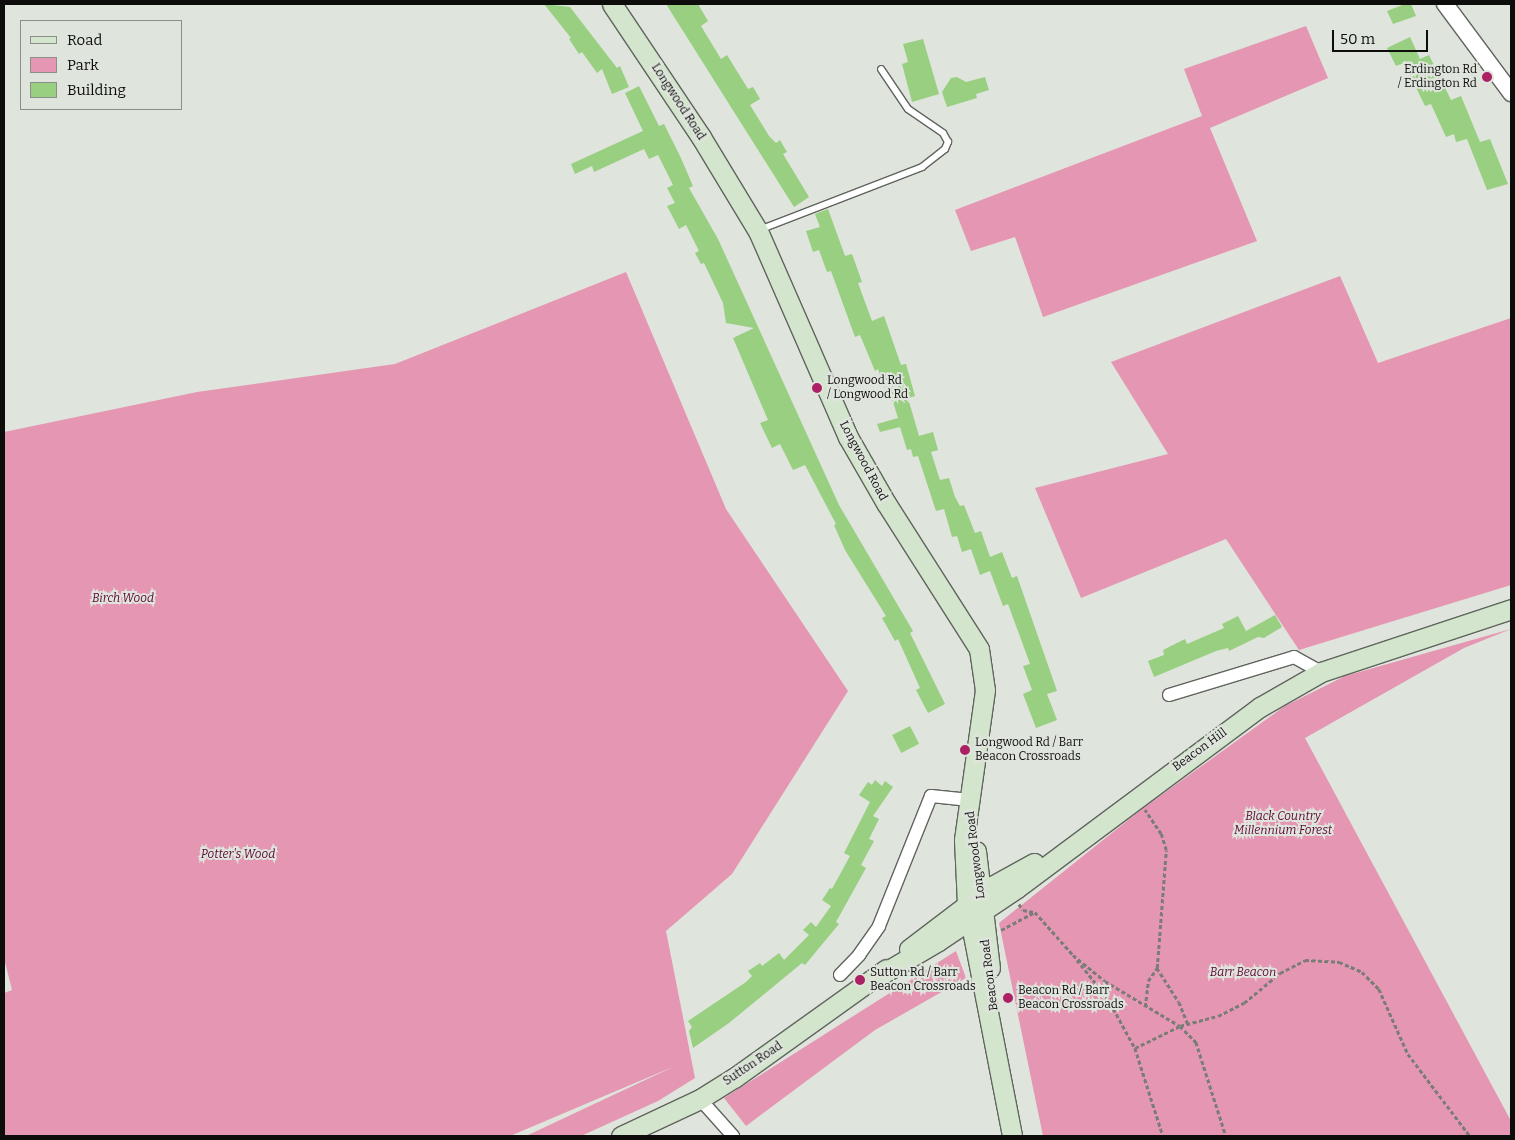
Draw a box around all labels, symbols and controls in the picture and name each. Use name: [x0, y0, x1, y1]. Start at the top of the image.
legend: [20, 20, 182, 110]
scale bar: [1335, 20, 1431, 52]
text: 50 m: [1340, 30, 1375, 48]
text: Road: [67, 31, 102, 49]
text: Park: [67, 56, 99, 74]
street label: Longwood Road: [648, 61, 708, 143]
place label: Erdington Rd / Erdington Rd: [1398, 63, 1477, 91]
marker: Erdington Rd / Erdington Rd: [1481, 71, 1493, 83]
text: Building: [67, 81, 126, 99]
place label: Longwood Rd / Longwood Rd: [827, 374, 908, 402]
marker: Longwood Rd / Longwood Rd: [811, 382, 823, 394]
street label: Longwood Road: [836, 419, 890, 503]
park label: Birch Wood: [92, 592, 154, 606]
street label: Beacon Hill: [1170, 725, 1230, 775]
place label: Longwood Rd / Barr Beacon Crossroads: [975, 736, 1083, 764]
marker: Longwood Rd / Barr Beacon Crossroads: [959, 744, 971, 756]
street label: Longwood Road: [963, 810, 989, 900]
park label: Black Country Millennium Forest: [1234, 810, 1332, 838]
park label: Potter's Wood: [201, 848, 275, 862]
street label: Beacon Road: [978, 939, 1002, 1011]
place label: Sutton Rd / Barr Beacon Crossroads: [870, 966, 976, 994]
park label: Barr Beacon: [1210, 966, 1276, 980]
marker: Sutton Rd / Barr Beacon Crossroads: [854, 974, 866, 986]
place label: Beacon Rd / Barr Beacon Crossroads: [1018, 984, 1124, 1012]
marker: Beacon Rd / Barr Beacon Crossroads: [1002, 992, 1014, 1004]
street label: Sutton Road: [721, 1039, 785, 1089]

